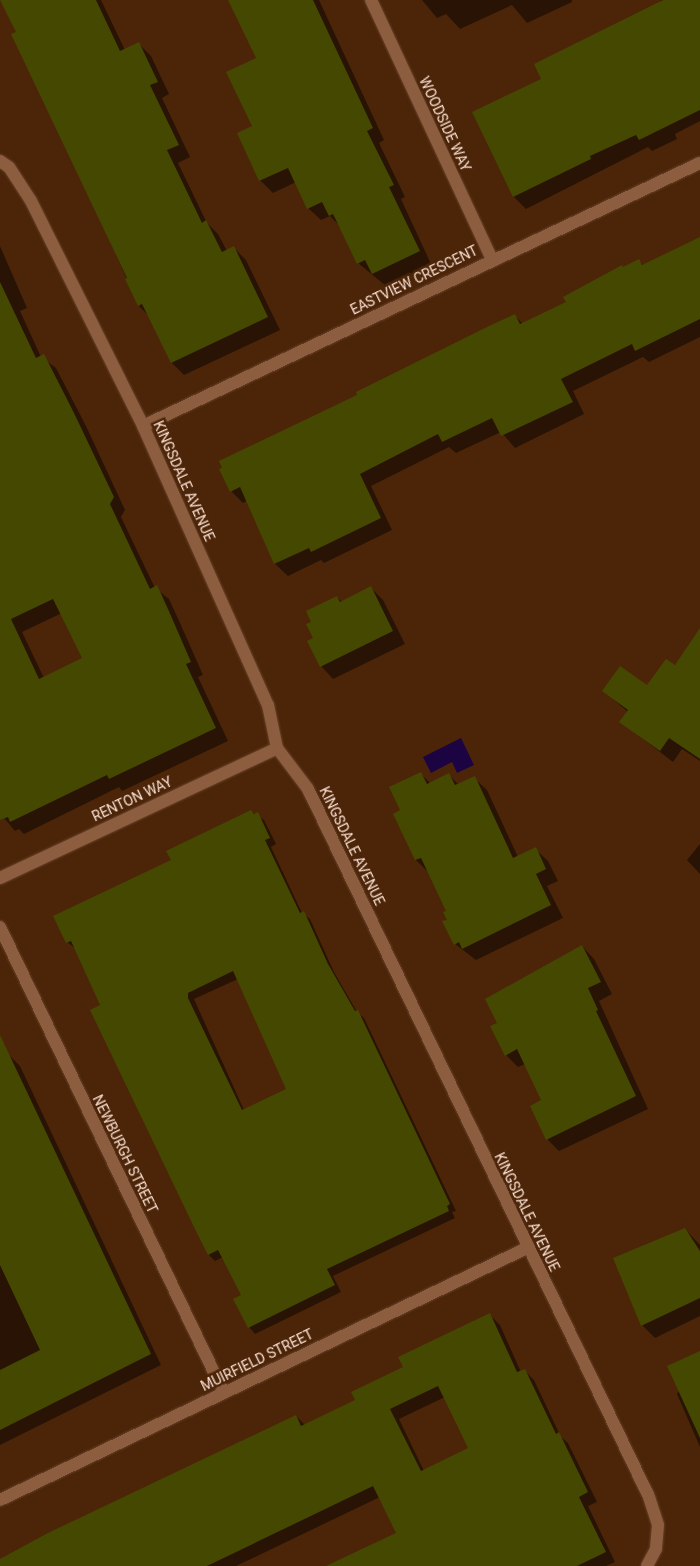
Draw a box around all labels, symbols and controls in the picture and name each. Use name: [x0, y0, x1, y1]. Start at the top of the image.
street label: WOODSIDE WAY: [416, 74, 474, 174]
street label: EASTVIEW CRESCENT: [348, 242, 480, 318]
street label: KINGSDALE AVENUE: [150, 418, 218, 544]
street label: RENTON WAY: [89, 773, 175, 825]
street label: KINGSDALE AVENUE: [316, 784, 388, 908]
street label: NEWBURGH STREET: [89, 1092, 161, 1216]
street label: KINGSDALE AVENUE: [491, 1150, 563, 1274]
street label: MUIRFIELD STREET: [198, 1325, 316, 1395]

